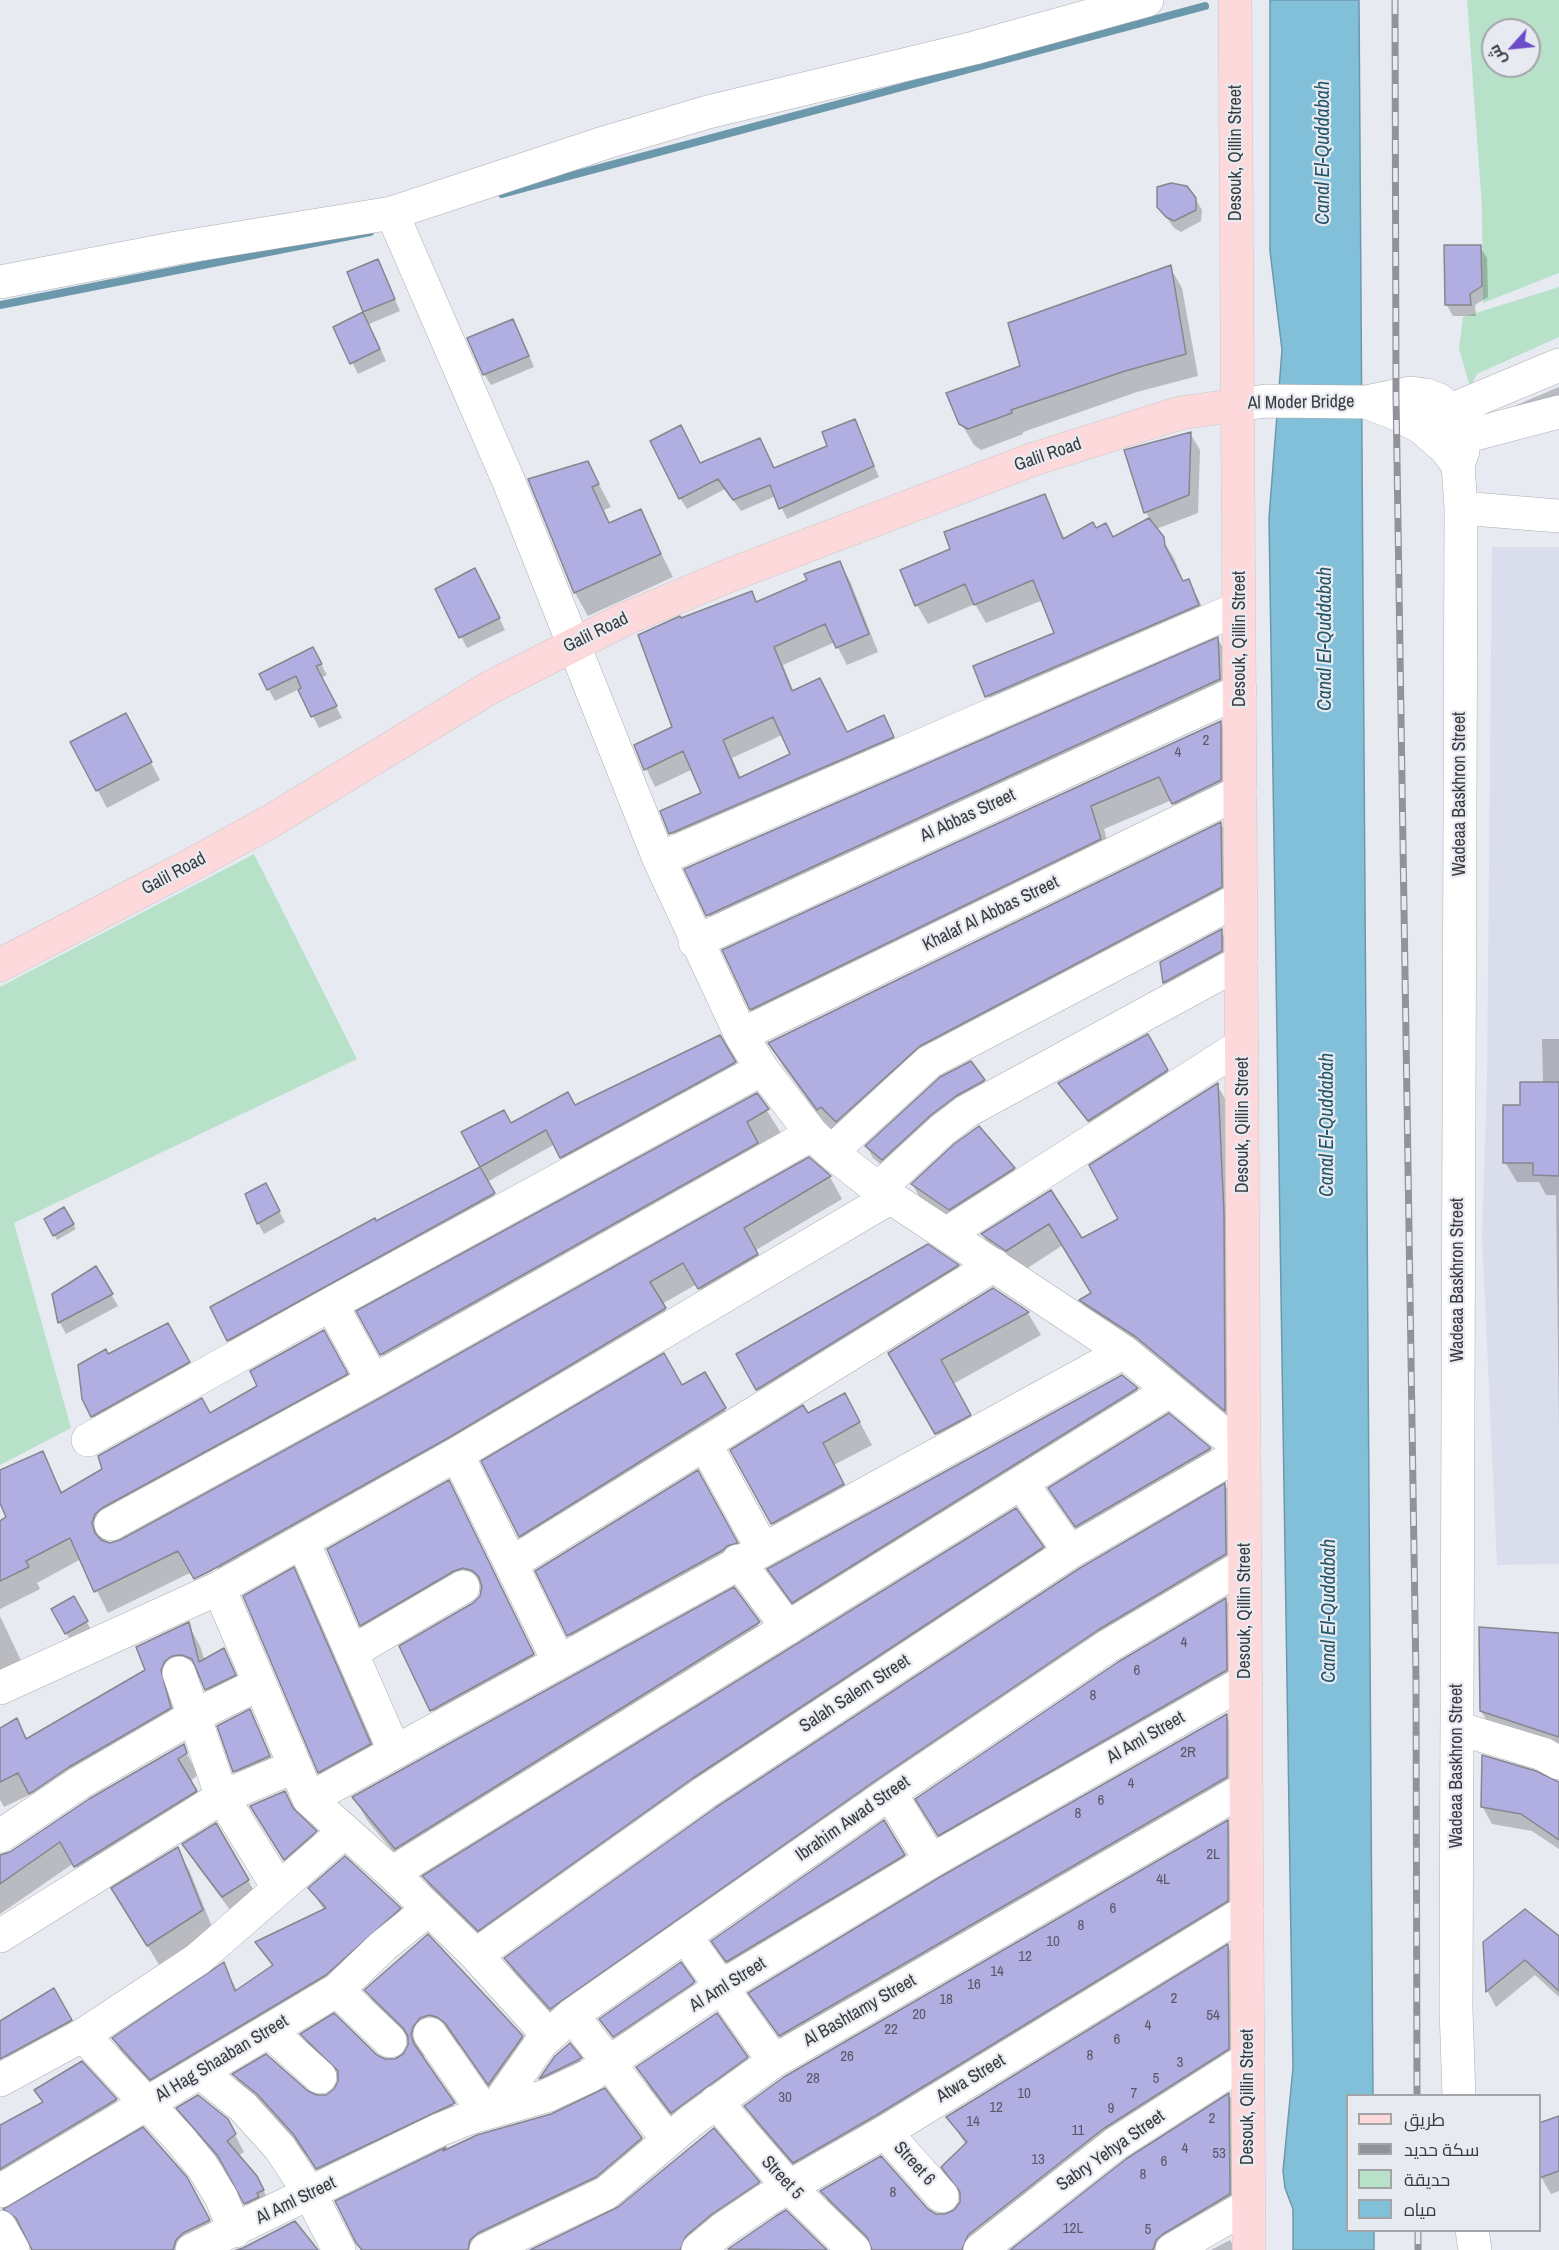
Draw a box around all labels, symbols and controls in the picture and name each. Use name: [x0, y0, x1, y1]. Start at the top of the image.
north arrow: [1481, 18, 1541, 78]
text: ش: [1482, 41, 1511, 69]
water label: Canal El-Quddabah: [1312, 81, 1336, 225]
street label: Desouk, Qillin Street: [1225, 85, 1247, 221]
street label: Al Moder Bridge: [1247, 391, 1355, 415]
street label: Galil Road: [1012, 433, 1084, 477]
water label: Canal El-Quddabah: [1314, 567, 1338, 711]
street label: Desouk, Qillin Street: [1229, 571, 1251, 707]
street label: Galil Road: [560, 608, 632, 658]
street label: Wadeaa Baskhron Street: [1449, 712, 1471, 876]
house number: 2: [1203, 732, 1209, 750]
house number: 4: [1175, 744, 1181, 762]
street label: Al Abbas Street: [917, 785, 1019, 847]
street label: Galil Road: [138, 848, 210, 900]
street label: Khalaf Al Abbas Street: [920, 872, 1062, 956]
water label: Canal El-Quddabah: [1316, 1053, 1340, 1197]
street label: Desouk, Qillin Street: [1232, 1057, 1254, 1193]
street label: Wadeaa Baskhron Street: [1447, 1198, 1469, 1362]
water label: Canal El-Quddabah: [1318, 1539, 1342, 1683]
street label: Desouk, Qillin Street: [1234, 1543, 1256, 1679]
house number: 4: [1181, 1634, 1187, 1652]
street label: Salah Salem Street: [796, 1650, 914, 1738]
house number: 6: [1134, 1662, 1140, 1680]
street label: Wadeaa Baskhron Street: [1446, 1684, 1468, 1848]
house number: 8: [1090, 1687, 1096, 1705]
street label: Al Aml Street: [1103, 1707, 1189, 1769]
house number: 2R: [1180, 1744, 1196, 1762]
street label: Ibrahim Awad Street: [792, 1772, 914, 1866]
house number: 4: [1128, 1775, 1134, 1793]
house number: 6: [1098, 1792, 1104, 1810]
house number: 8: [1075, 1805, 1081, 1823]
house number: 2L: [1206, 1846, 1220, 1864]
house number: 4L: [1156, 1871, 1170, 1889]
house number: 6: [1110, 1900, 1116, 1918]
house number: 8: [1078, 1917, 1084, 1935]
house number: 10: [1046, 1933, 1060, 1951]
house number: 12: [1018, 1948, 1032, 1966]
street label: Al Aml Street: [686, 1953, 770, 2017]
house number: 14: [990, 1963, 1004, 1981]
street label: Al Bashtamy Street: [800, 1970, 920, 2052]
house number: 16: [967, 1976, 981, 1994]
house number: 2: [1171, 1990, 1177, 2008]
house number: 18: [939, 1991, 953, 2009]
house number: 20: [912, 2006, 926, 2024]
house number: 54: [1206, 2007, 1220, 2025]
street label: Al Hag Shaaban Street: [152, 2011, 292, 2107]
house number: 4: [1145, 2017, 1151, 2035]
house number: 22: [884, 2021, 898, 2039]
street label: Desouk, Qillin Street: [1237, 2029, 1259, 2165]
house number: 6: [1114, 2031, 1120, 2049]
house number: 8: [1087, 2047, 1093, 2065]
house number: 26: [840, 2048, 854, 2066]
street label: Atwa Street: [933, 2050, 1009, 2108]
house number: 3: [1177, 2054, 1183, 2072]
house number: 28: [806, 2070, 820, 2088]
house number: 5: [1153, 2070, 1159, 2088]
house number: 10: [1017, 2085, 1031, 2103]
house number: 7: [1131, 2085, 1137, 2103]
house number: 30: [778, 2089, 792, 2107]
legend: [1346, 2094, 1541, 2232]
house number: 12: [989, 2099, 1003, 2117]
house number: 9: [1108, 2100, 1114, 2118]
street label: Sabry Yehya Street: [1053, 2106, 1169, 2196]
text: طريق: [1404, 2107, 1445, 2132]
house number: 2: [1209, 2110, 1215, 2128]
house number: 14: [966, 2113, 980, 2131]
house number: 11: [1072, 2122, 1084, 2140]
text: سكة حديد: [1404, 2137, 1479, 2162]
street label: Street 6: [889, 2138, 939, 2190]
house number: 4: [1182, 2140, 1188, 2158]
house number: 53: [1212, 2145, 1226, 2163]
house number: 13: [1031, 2151, 1045, 2169]
street label: Street 5: [756, 2152, 808, 2204]
house number: 6: [1161, 2153, 1167, 2171]
house number: 8: [1140, 2166, 1146, 2184]
text: حديقة: [1404, 2167, 1450, 2192]
street label: Al Aml Street: [253, 2172, 339, 2230]
house number: 8: [890, 2184, 896, 2202]
text: مياه: [1404, 2197, 1437, 2222]
house number: 12L: [1063, 2220, 1083, 2238]
house number: 5: [1145, 2221, 1151, 2239]

